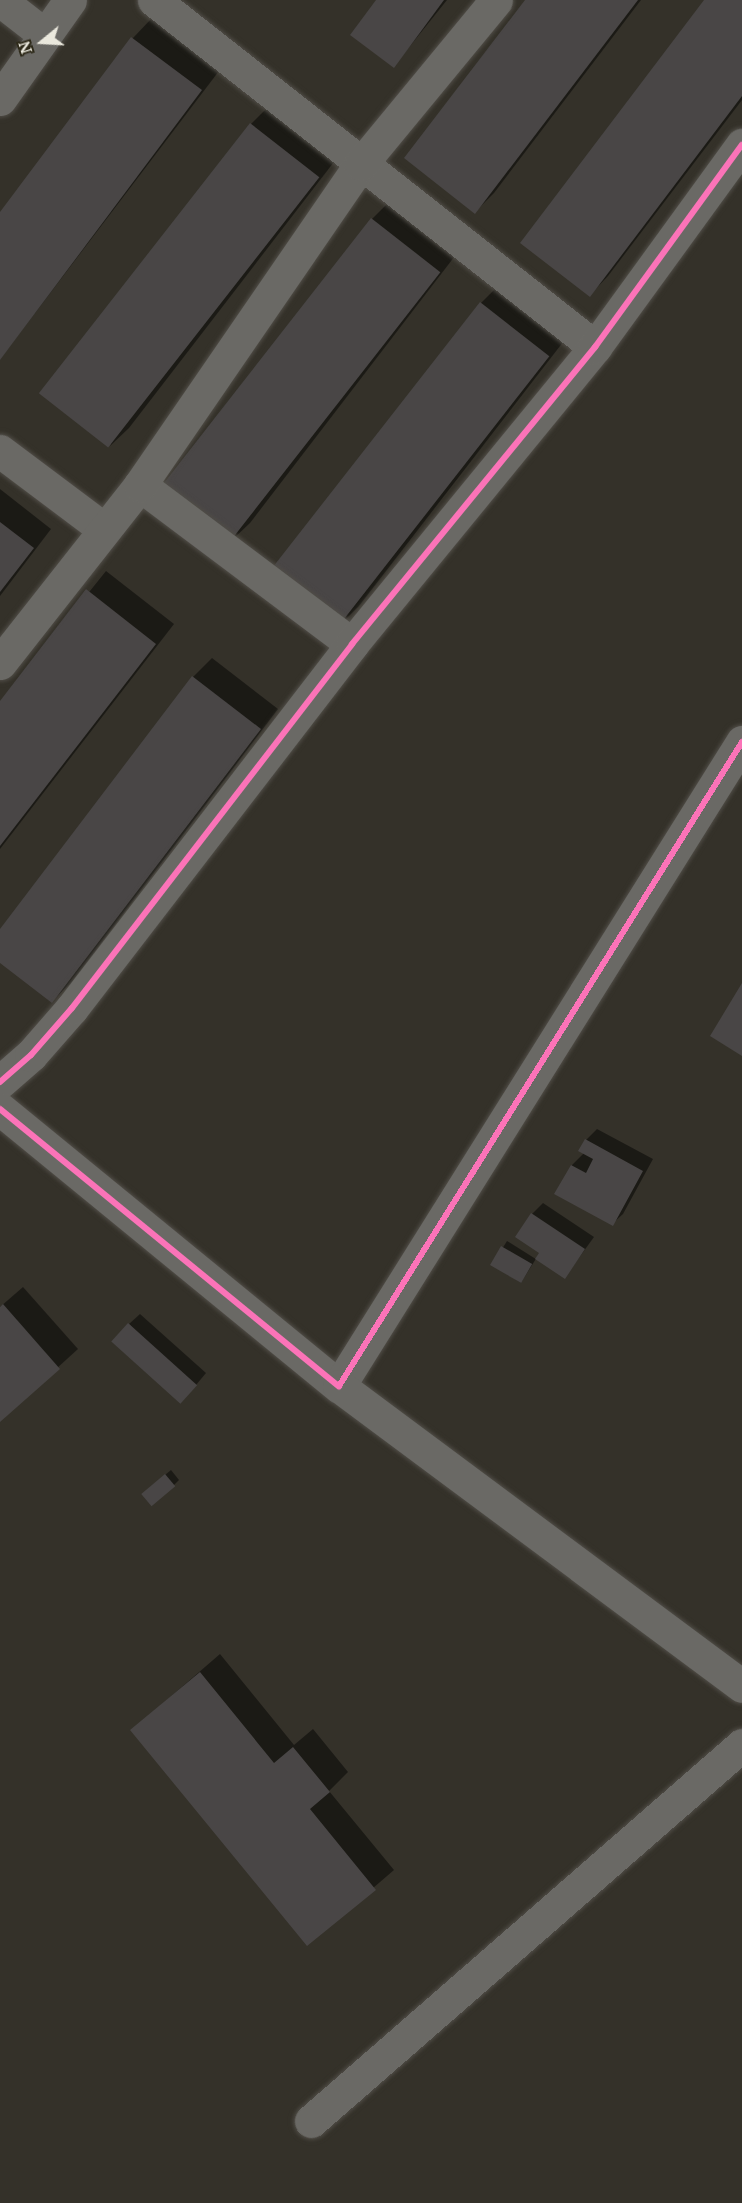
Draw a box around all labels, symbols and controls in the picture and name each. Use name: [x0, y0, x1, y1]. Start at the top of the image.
north arrow: [12, 12, 72, 72]
text: N: [13, 38, 37, 57]

